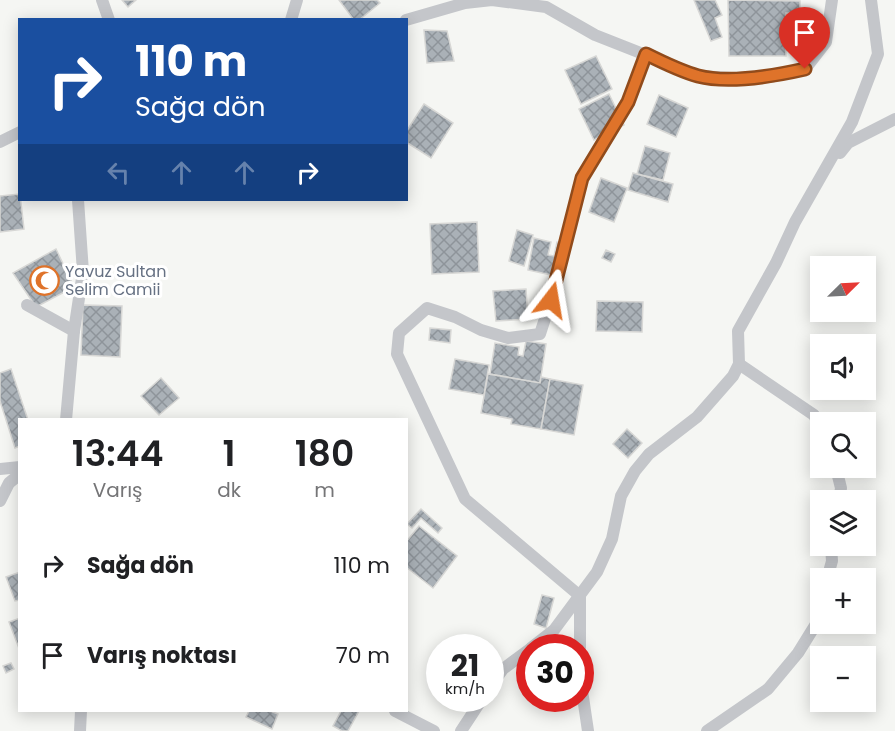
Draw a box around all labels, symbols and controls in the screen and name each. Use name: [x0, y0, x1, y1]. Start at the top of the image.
pin: [779, 7, 830, 69]
icon: arrive: [788, 16, 821, 49]
text: 110 m: [135, 32, 247, 91]
icon: right: [36, 42, 114, 120]
text: Sağa dön: [135, 88, 266, 125]
icon: left: [102, 156, 135, 189]
icon: ahead: [165, 156, 198, 189]
icon: ahead: [228, 156, 261, 189]
icon: right: [291, 156, 324, 189]
north arrow: [810, 256, 876, 322]
map controls: [810, 256, 876, 712]
place label: Yavuz Sultan Selim Camii: [65, 260, 166, 301]
mosque icon: Yavuz Sultan Selim Camii: [28, 264, 60, 296]
position arrow: [519, 268, 583, 332]
button: sound: [810, 334, 876, 400]
button: search: [810, 412, 876, 478]
text: 13:44: [72, 428, 163, 479]
text: 1: [223, 428, 236, 479]
text: 180: [295, 428, 354, 479]
text: Varış: [93, 476, 143, 504]
text: dk: [217, 476, 241, 504]
text: m: [314, 476, 335, 504]
button: layers: [810, 490, 876, 556]
icon: right: [36, 549, 69, 582]
text: Sağa dön: [87, 550, 194, 581]
text: 110 m: [334, 550, 390, 581]
button: +: [810, 568, 876, 634]
speed limit sign: 30: [516, 634, 594, 712]
icon: arrive: [36, 639, 69, 672]
text: Varış noktası: [87, 640, 237, 671]
text: 70 m: [336, 640, 390, 671]
text: 21: [451, 644, 479, 687]
button: −: [810, 646, 876, 712]
text: km/h: [445, 678, 485, 699]

